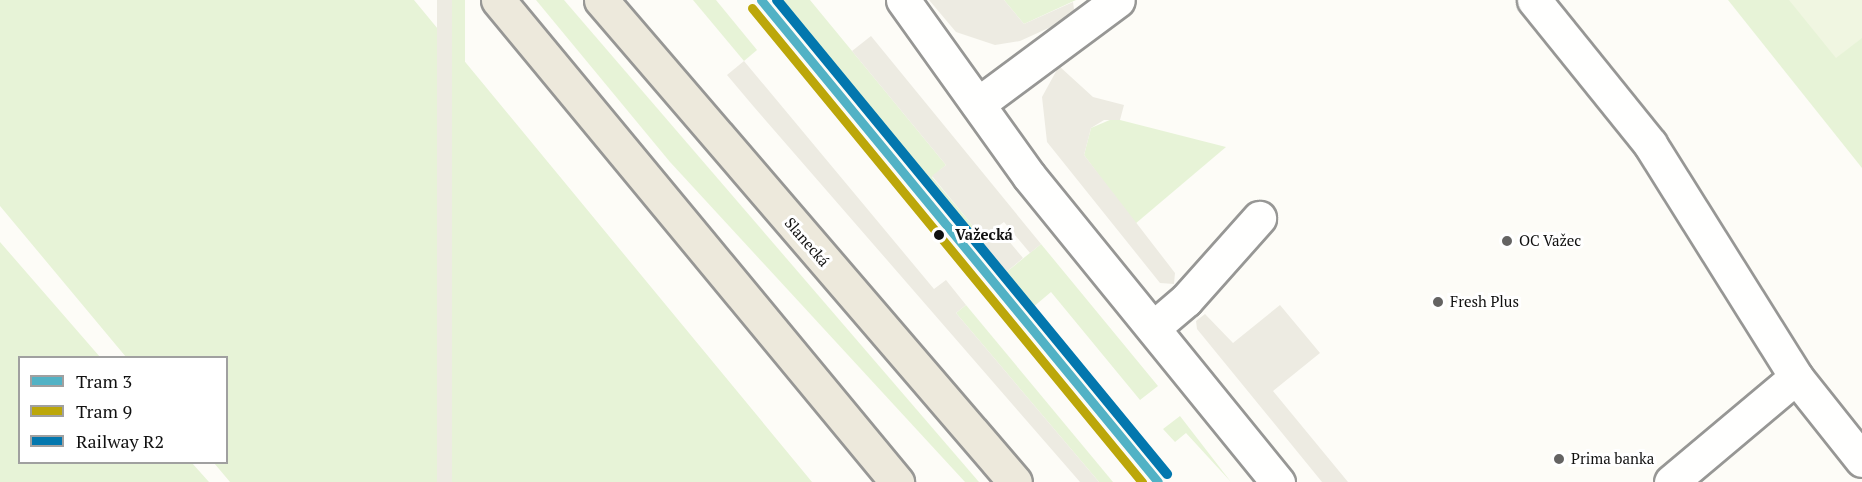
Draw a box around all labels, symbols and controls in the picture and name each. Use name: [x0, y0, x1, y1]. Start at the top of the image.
street label: Slanecká: [781, 214, 833, 270]
marker: Važecká: [928, 224, 950, 246]
place label: Važecká: [955, 226, 1013, 244]
place label: OC Važec: [1519, 232, 1582, 250]
marker: OC Važec: [1500, 234, 1514, 248]
place label: Fresh Plus: [1450, 293, 1519, 311]
marker: Fresh Plus: [1431, 295, 1445, 309]
legend: [18, 356, 228, 464]
text: Tram 3: [76, 369, 132, 393]
text: Tram 9: [76, 399, 132, 423]
text: Railway R2: [76, 429, 164, 453]
place label: Prima banka: [1571, 450, 1654, 468]
marker: Prima banka: [1552, 452, 1566, 466]

